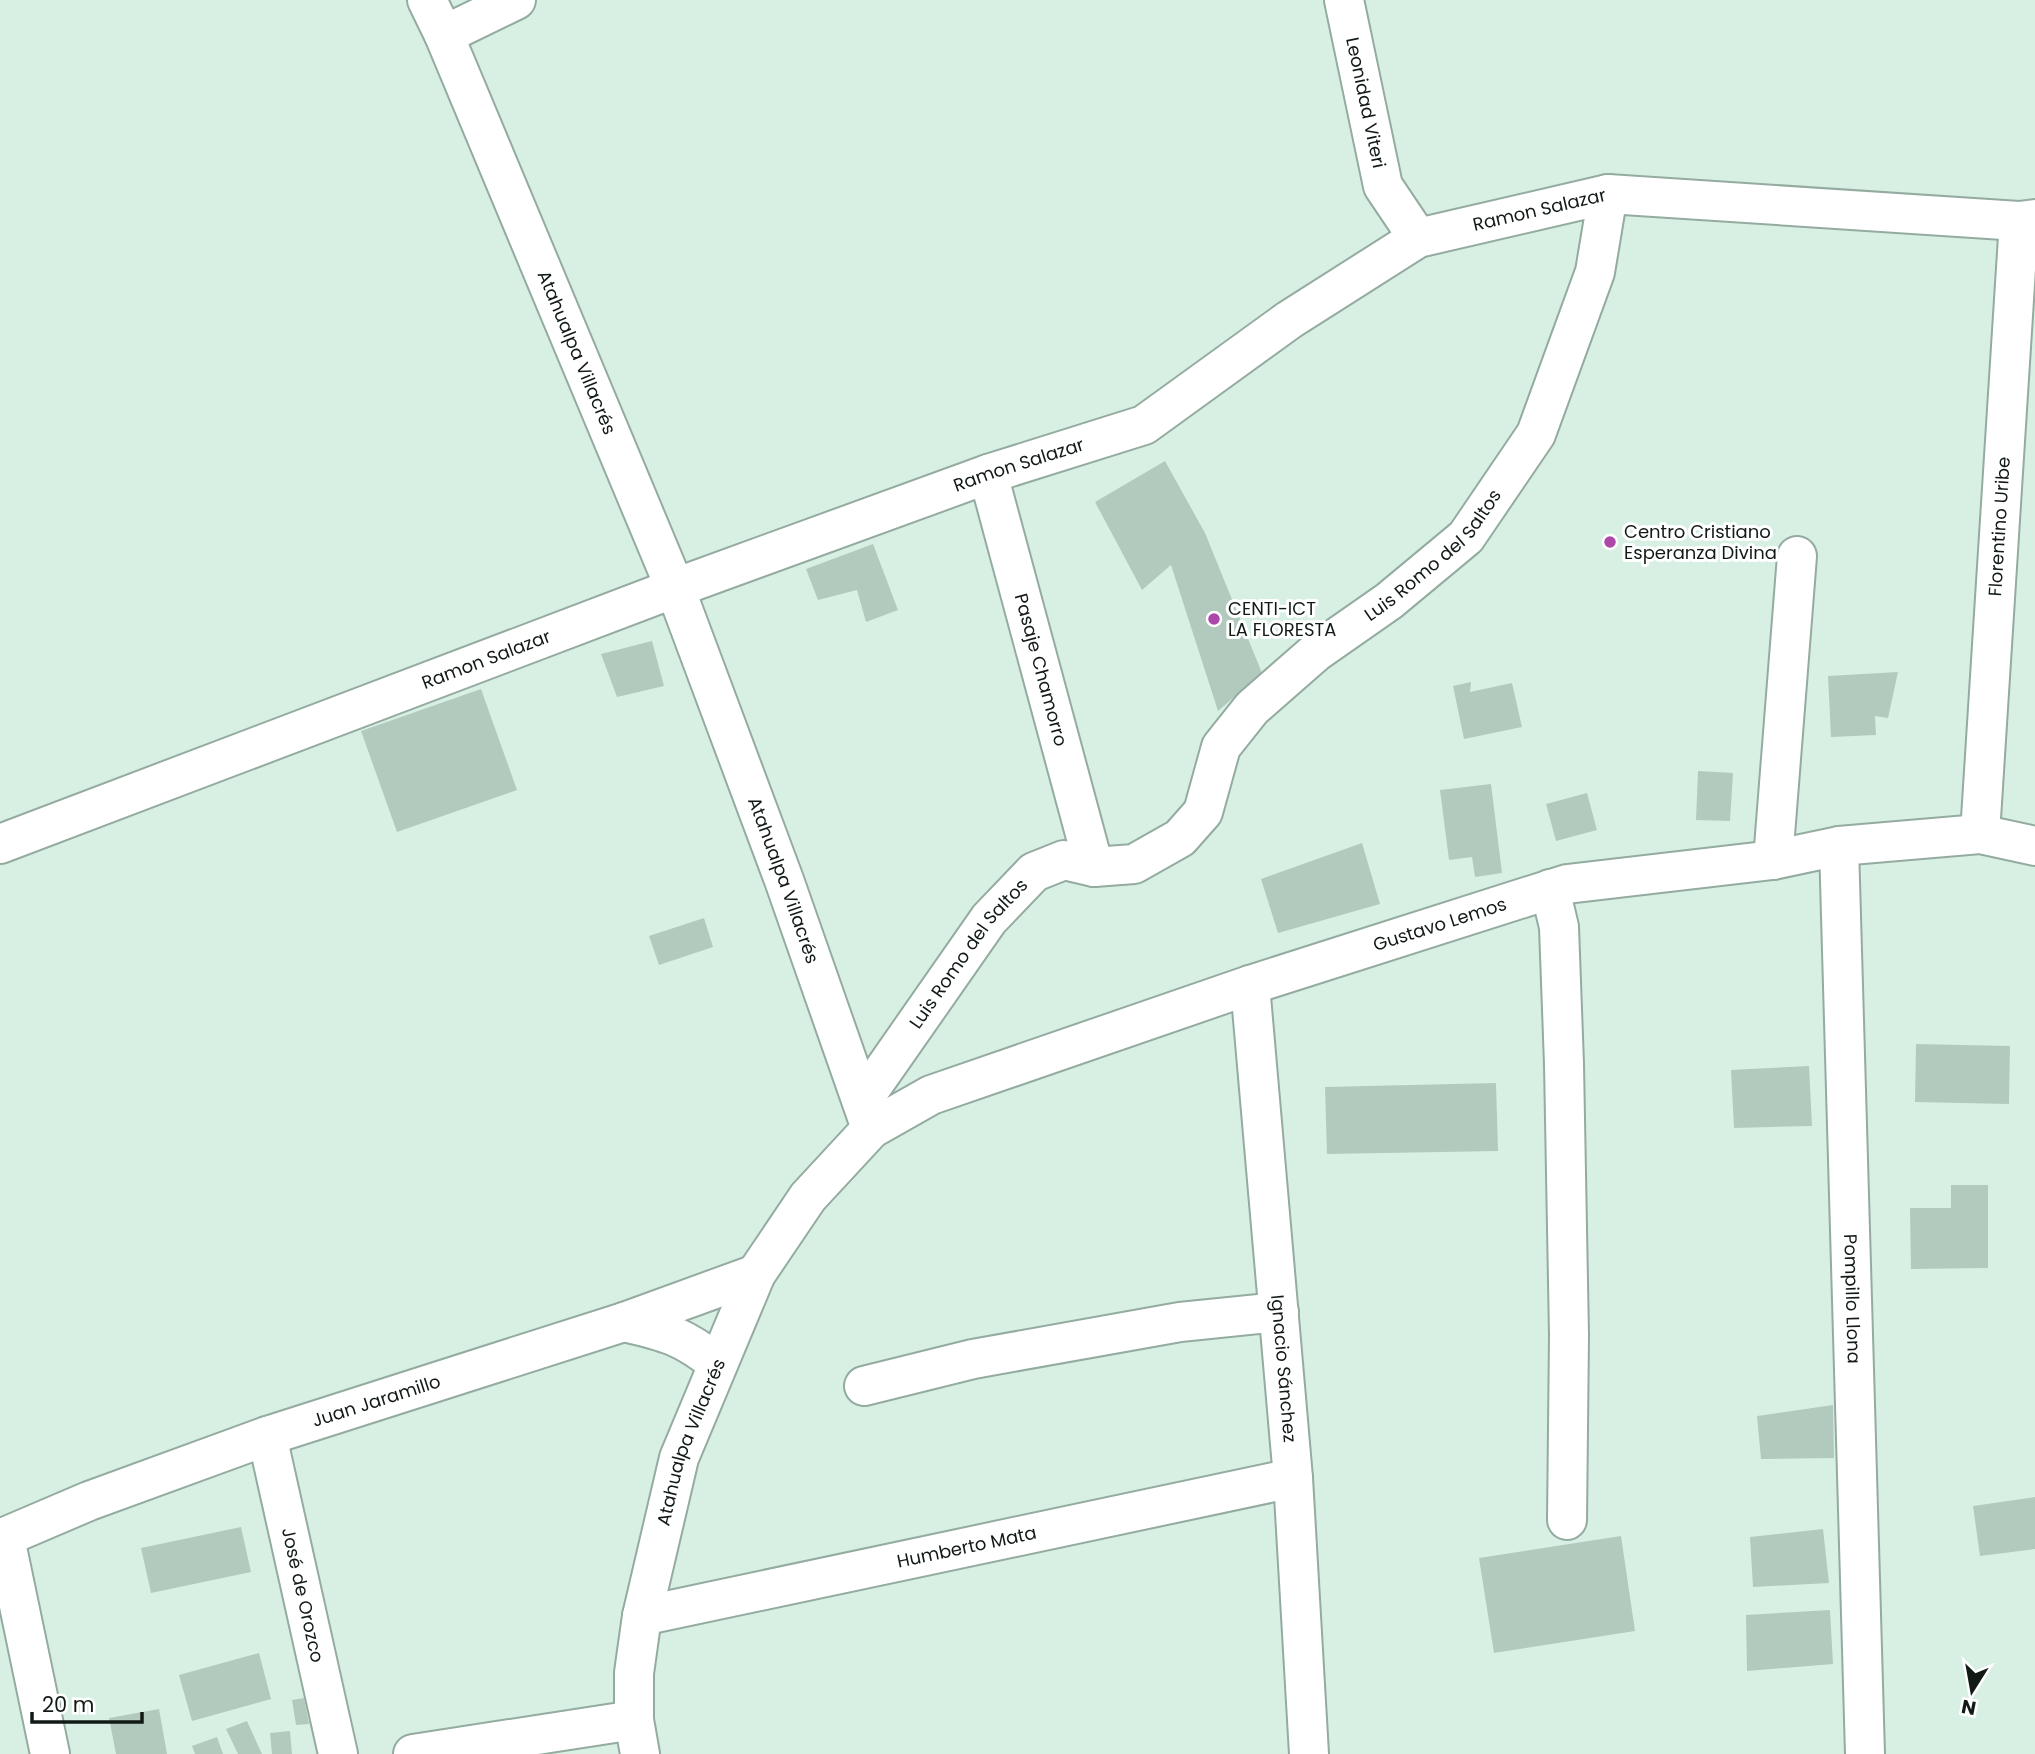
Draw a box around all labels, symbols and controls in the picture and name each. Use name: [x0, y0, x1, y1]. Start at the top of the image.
street label: Leonidad Viteri: [1340, 35, 1392, 170]
street label: Ramon Salazar: [1470, 182, 1609, 237]
street label: Atahualpa Villacrés: [532, 266, 622, 438]
street label: Ramon Salazar: [950, 432, 1087, 498]
street label: Florentino Uribe: [1982, 456, 2016, 597]
street label: Luis Romo del Saltos: [1359, 484, 1507, 627]
place label: Centro Cristiano Esperanza Divina: [1624, 519, 1777, 565]
marker: Centro Cristiano Esperanza Divina: [1602, 534, 1618, 550]
street label: Pasaje Chamorro: [1009, 591, 1074, 749]
place label: CENTI-ICT LA FLORESTA: [1228, 596, 1336, 642]
marker: CENTI-ICT LA FLORESTA: [1206, 611, 1222, 627]
street label: Ramon Salazar: [418, 623, 554, 695]
street label: Atahualpa Villacrés: [742, 793, 825, 967]
street label: Luis Romo del Saltos: [903, 873, 1033, 1033]
street label: Gustavo Lemos: [1370, 891, 1509, 957]
street label: Pompillo Llona: [1838, 1234, 1867, 1364]
street label: Ignacio Sánchez: [1265, 1294, 1303, 1443]
street label: Atahualpa Villacrés: [651, 1355, 731, 1528]
street label: Juan Jaramillo: [309, 1368, 444, 1433]
street label: Humberto Mata: [895, 1520, 1039, 1574]
street label: José de Orozco: [276, 1525, 330, 1665]
north arrow: [1937, 1656, 2007, 1726]
scale bar: [32, 1680, 142, 1724]
text: 20 m: [42, 1690, 95, 1719]
text: N: [1959, 1693, 1978, 1722]

